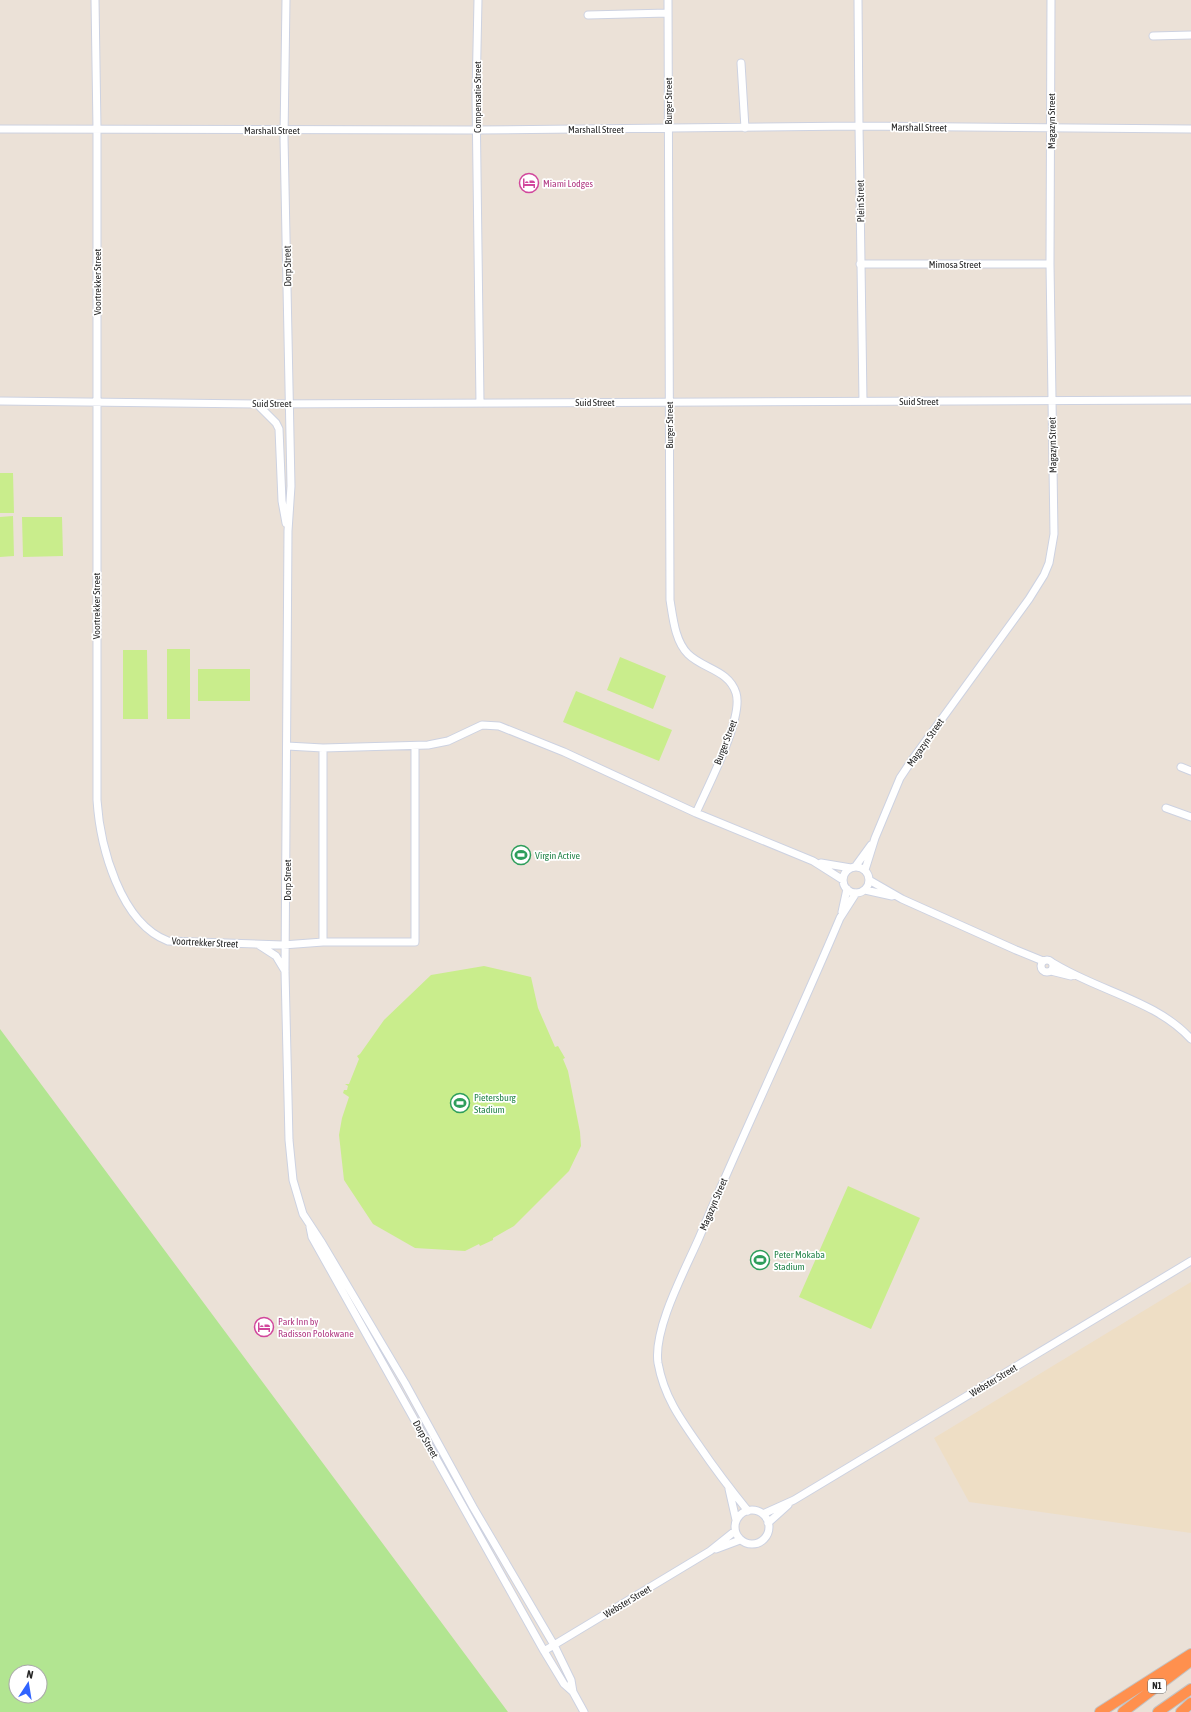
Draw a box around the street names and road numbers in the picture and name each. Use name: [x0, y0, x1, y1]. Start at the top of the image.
street label: Compensatie Street: [472, 61, 483, 133]
street label: Burger Street: [663, 77, 674, 125]
street label: Magazyn Street: [1046, 93, 1057, 149]
street label: Marshall Street: [891, 122, 947, 133]
street label: Marshall Street: [568, 124, 624, 135]
street label: Marshall Street: [244, 125, 300, 136]
street label: Plein Street: [855, 180, 866, 222]
street label: Dorp Street: [282, 245, 293, 287]
street label: Voortrekker Street: [92, 249, 103, 315]
street label: Mimosa Street: [929, 259, 981, 270]
street label: Suid Street: [899, 396, 939, 407]
street label: Suid Street: [575, 397, 615, 408]
street label: Suid Street: [252, 398, 292, 409]
street label: Burger Street: [664, 401, 675, 449]
street label: Magazyn Street: [1047, 417, 1058, 473]
street label: Voortrekker Street: [91, 573, 102, 639]
street label: Magazyn Street: [905, 716, 946, 768]
street label: Burger Street: [712, 718, 739, 766]
street label: Dorp Street: [282, 859, 293, 901]
street label: Voortrekker Street: [171, 935, 239, 950]
street label: Magazyn Street: [697, 1176, 730, 1232]
street label: Webster Street: [968, 1362, 1019, 1399]
street label: Dorp Street: [411, 1419, 440, 1460]
street label: Webster Street: [602, 1583, 653, 1620]
road number: N1: [1148, 1679, 1166, 1693]

